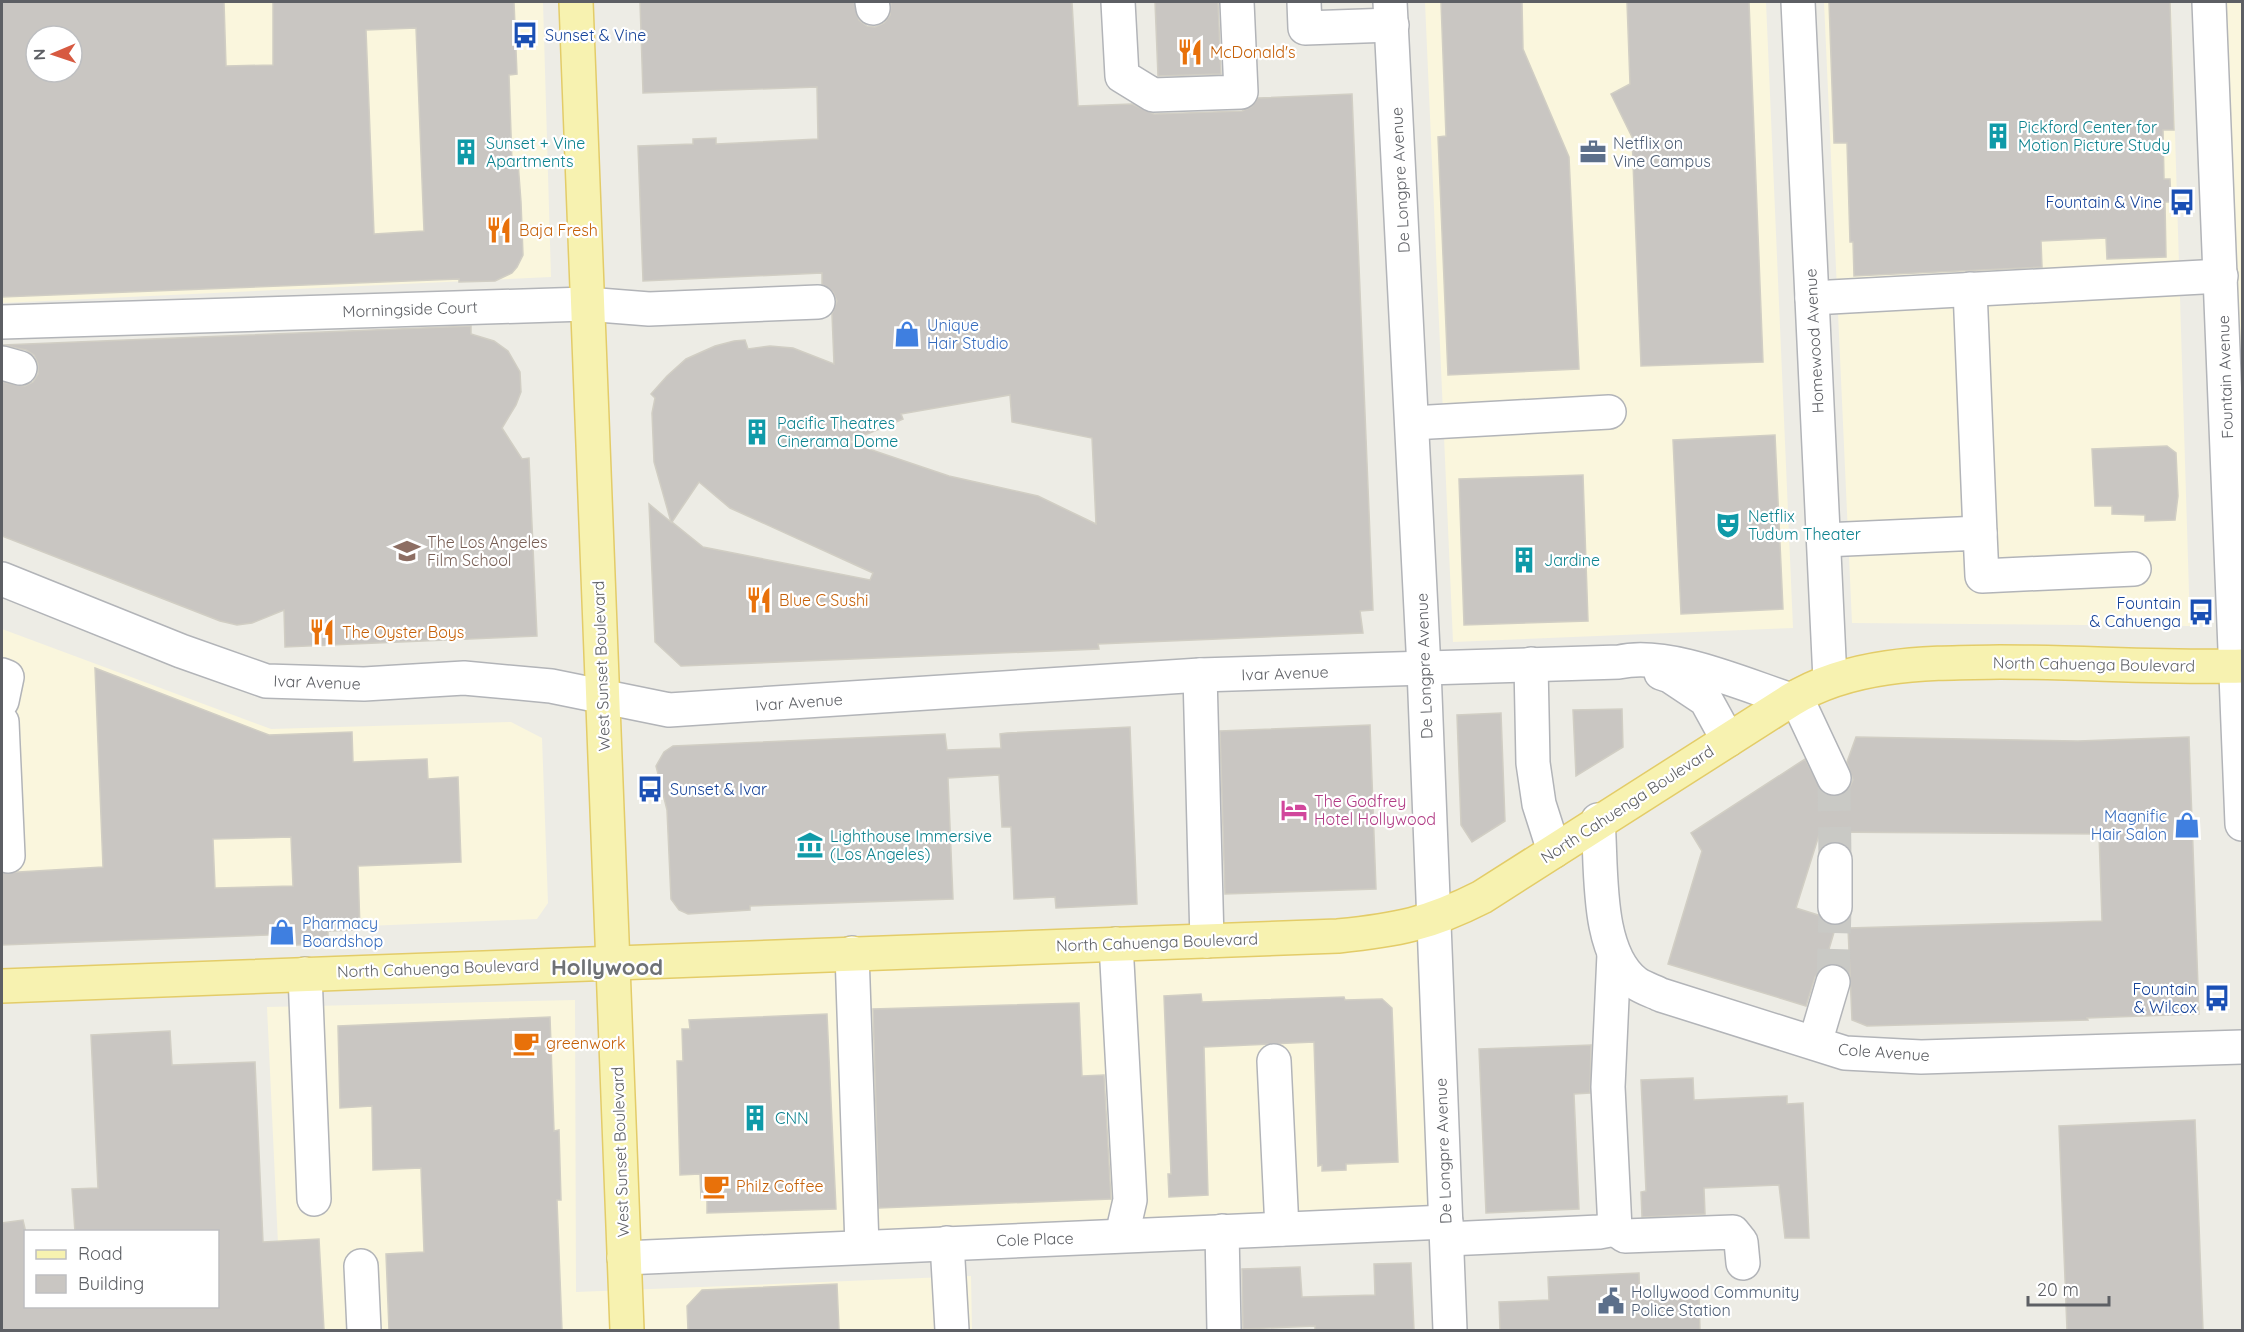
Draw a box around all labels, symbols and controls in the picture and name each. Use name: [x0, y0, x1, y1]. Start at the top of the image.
bus stop icon: Sunset & Vine: [510, 20, 540, 50]
north arrow: [24, 24, 84, 84]
place label: Sunset & Vine: [545, 25, 646, 45]
restaurant icon: McDonald's: [1175, 37, 1205, 67]
place label: McDonald's: [1210, 42, 1296, 62]
text: N: [29, 48, 49, 61]
street label: De Longpre Avenue: [1386, 107, 1414, 253]
place label: Pickford Center for Motion Picture Study: [2018, 117, 2170, 155]
building icon: Pickford Center for Motion Picture Study: [1983, 121, 2013, 151]
place label: Sunset + Vine Apartments: [486, 133, 585, 171]
place label: Netflix on Vine Campus: [1613, 133, 1711, 171]
building icon: Sunset + Vine Apartments: [451, 137, 481, 167]
office icon: Netflix on Vine Campus: [1578, 137, 1608, 167]
bus stop icon: Fountain & Vine: [2167, 187, 2197, 217]
place label: Fountain & Vine: [2045, 192, 2162, 212]
restaurant icon: Baja Fresh: [484, 215, 514, 245]
place label: Baja Fresh: [519, 220, 598, 240]
street label: Homewood Avenue: [1800, 268, 1828, 414]
street label: Morningside Court: [342, 297, 478, 321]
place label: Unique Hair Studio: [927, 315, 1008, 353]
street label: Fountain Avenue: [2213, 315, 2237, 439]
shop icon: Unique Hair Studio: [892, 319, 922, 349]
place label: Pacific Theatres Cinerama Dome: [777, 413, 898, 451]
building icon: Pacific Theatres Cinerama Dome: [742, 417, 772, 447]
place label: Netflix Tudum Theater: [1748, 506, 1861, 544]
theatre icon: Netflix Tudum Theater: [1713, 510, 1743, 540]
place label: The Los Angeles Film School: [427, 532, 548, 570]
school or university icon: The Los Angeles Film School: [392, 536, 422, 566]
building icon: Jardine: [1509, 545, 1539, 575]
place label: Jardine: [1544, 550, 1600, 570]
street label: West Sunset Boulevard: [588, 580, 614, 752]
restaurant icon: Blue C Sushi: [744, 585, 774, 615]
place label: Blue C Sushi: [779, 590, 868, 610]
street label: De Longpre Avenue: [1411, 593, 1437, 739]
place label: Fountain & Cahuenga: [2090, 593, 2181, 631]
bus stop icon: Fountain & Cahuenga: [2186, 597, 2216, 627]
restaurant icon: The Oyster Boys: [307, 617, 337, 647]
place label: The Oyster Boys: [342, 622, 464, 642]
street label: North Cahuenga Boulevard: [1993, 652, 2195, 676]
street label: Ivar Avenue: [1241, 661, 1329, 685]
street label: Ivar Avenue: [273, 670, 361, 694]
street label: Ivar Avenue: [755, 689, 843, 715]
street label: North Cahuenga Boulevard: [1537, 741, 1717, 867]
bus stop icon: Sunset & Ivar: [635, 774, 665, 804]
place label: Sunset & Ivar: [670, 779, 767, 799]
place label: The Godfrey Hotel Hollywood: [1314, 791, 1436, 829]
hotel icon: The Godfrey Hotel Hollywood: [1279, 795, 1309, 825]
place label: Magnific Hair Salon: [2091, 806, 2167, 844]
shop icon: Magnific Hair Salon: [2172, 810, 2202, 840]
place label: Lighthouse Immersive (Los Angeles): [830, 826, 992, 864]
museum icon: Lighthouse Immersive (Los Angeles): [795, 830, 825, 860]
place label: Pharmacy Boardshop: [302, 913, 383, 951]
shop icon: Pharmacy Boardshop: [267, 917, 297, 947]
street label: North Cahuenga Boulevard: [1056, 928, 1258, 956]
district label: Hollywood: [551, 953, 663, 981]
street label: North Cahuenga Boulevard: [337, 954, 539, 982]
place label: Fountain & Wilcox: [2132, 979, 2197, 1017]
bus stop icon: Fountain & Wilcox: [2202, 983, 2232, 1013]
cafe icon: greenwork: [511, 1028, 541, 1058]
place label: greenwork: [546, 1033, 626, 1053]
street label: Cole Avenue: [1838, 1039, 1930, 1065]
street label: West Sunset Boulevard: [607, 1066, 633, 1238]
street label: De Longpre Avenue: [1430, 1078, 1456, 1224]
building icon: CNN: [740, 1103, 770, 1133]
place label: CNN: [775, 1108, 809, 1128]
cafe icon: Philz Coffee: [701, 1171, 731, 1201]
place label: Philz Coffee: [736, 1176, 823, 1196]
street label: Cole Place: [996, 1228, 1074, 1250]
legend: [24, 1230, 219, 1308]
text: Road: [78, 1242, 123, 1265]
scale bar: [2028, 1269, 2109, 1307]
text: Building: [78, 1272, 144, 1295]
text: 20 m: [2037, 1278, 2079, 1301]
place label: Hollywood Community Police Station: [1631, 1282, 1799, 1320]
public building icon: Hollywood Community Police Station: [1596, 1286, 1626, 1316]

